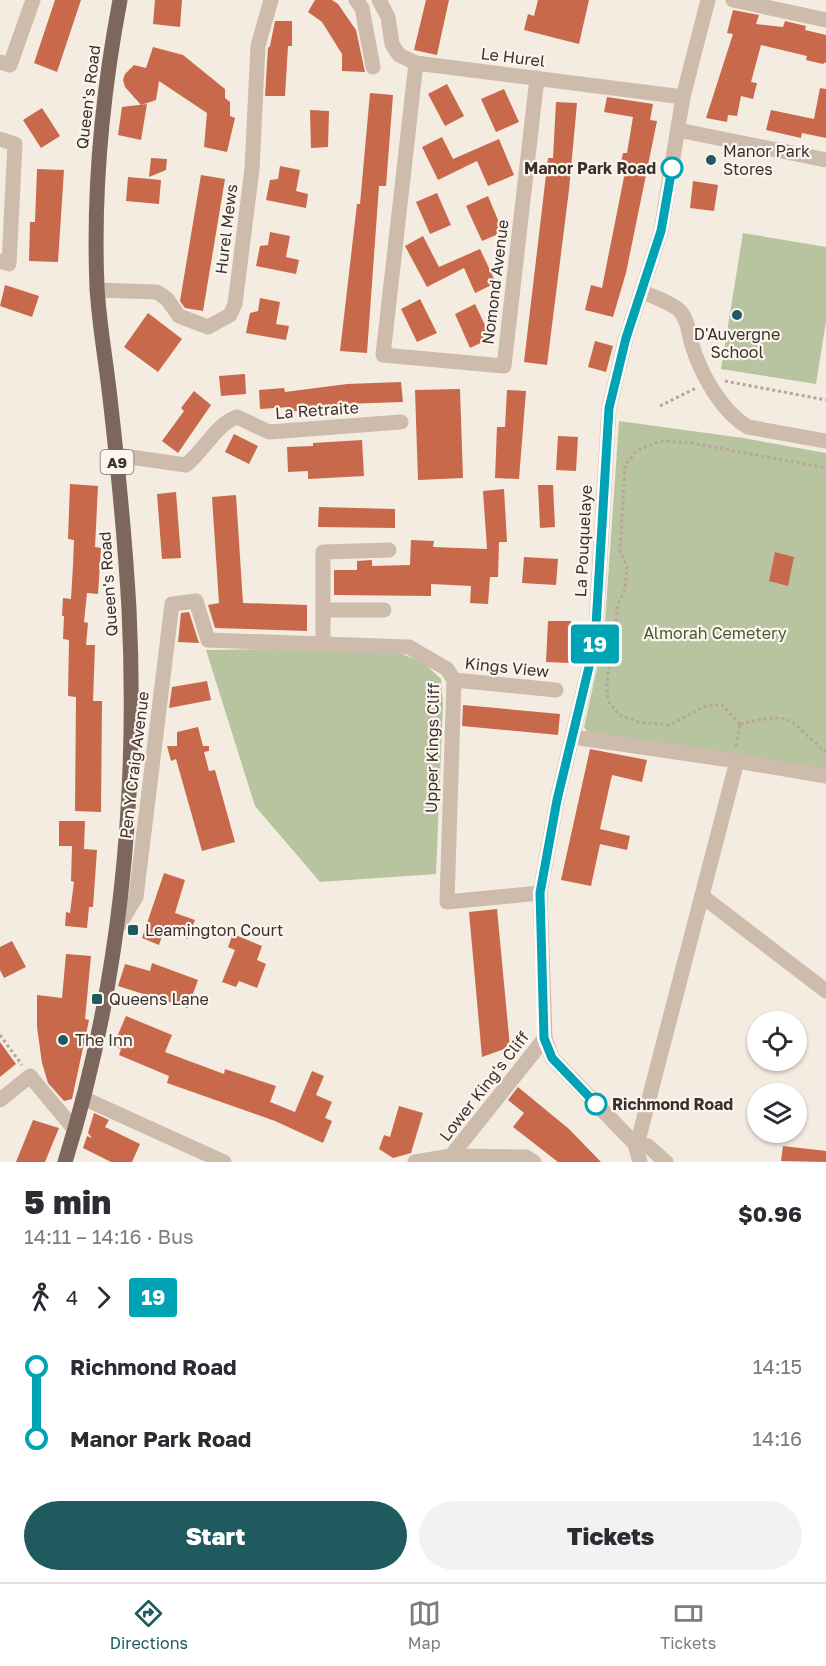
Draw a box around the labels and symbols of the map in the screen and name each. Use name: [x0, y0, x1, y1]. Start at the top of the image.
street label: Le Hurel: [480, 43, 546, 71]
street label: Queen's Road: [72, 44, 104, 150]
place label: Manor Park Stores: [723, 141, 810, 179]
marker: Manor Park Stores: [704, 153, 718, 167]
marker: Manor Park Road: [661, 157, 683, 179]
place label: Manor Park Road: [524, 158, 656, 178]
street label: Hurel Mews: [211, 183, 241, 275]
street label: Nomond Avenue: [477, 218, 513, 346]
marker: D'Auvergne School: [730, 308, 744, 322]
place label: D'Auvergne School: [694, 324, 780, 362]
street label: La Retraite: [274, 397, 360, 423]
road number: A9: [100, 450, 134, 474]
street label: La Pouquelaye: [570, 484, 596, 598]
street label: Queen's Road: [94, 531, 122, 637]
park label: Almorah Cemetery: [643, 623, 787, 643]
line badge: 19: [568, 624, 622, 664]
street label: Kings View: [464, 653, 550, 681]
street label: Upper Kings Cliff: [421, 682, 443, 813]
street label: Pen Y Craig Avenue: [115, 690, 153, 840]
place label: Leamington Court: [145, 920, 283, 940]
marker: Leamington Court: [126, 923, 140, 937]
place label: Queens Lane: [109, 989, 209, 1009]
marker: Queens Lane: [90, 992, 104, 1006]
street label: Lower King's Cliff: [435, 1027, 533, 1145]
place label: The Inn: [75, 1030, 133, 1050]
marker: The Inn: [56, 1033, 70, 1047]
marker: Richmond Road: [585, 1093, 607, 1115]
place label: Richmond Road: [612, 1094, 733, 1114]

